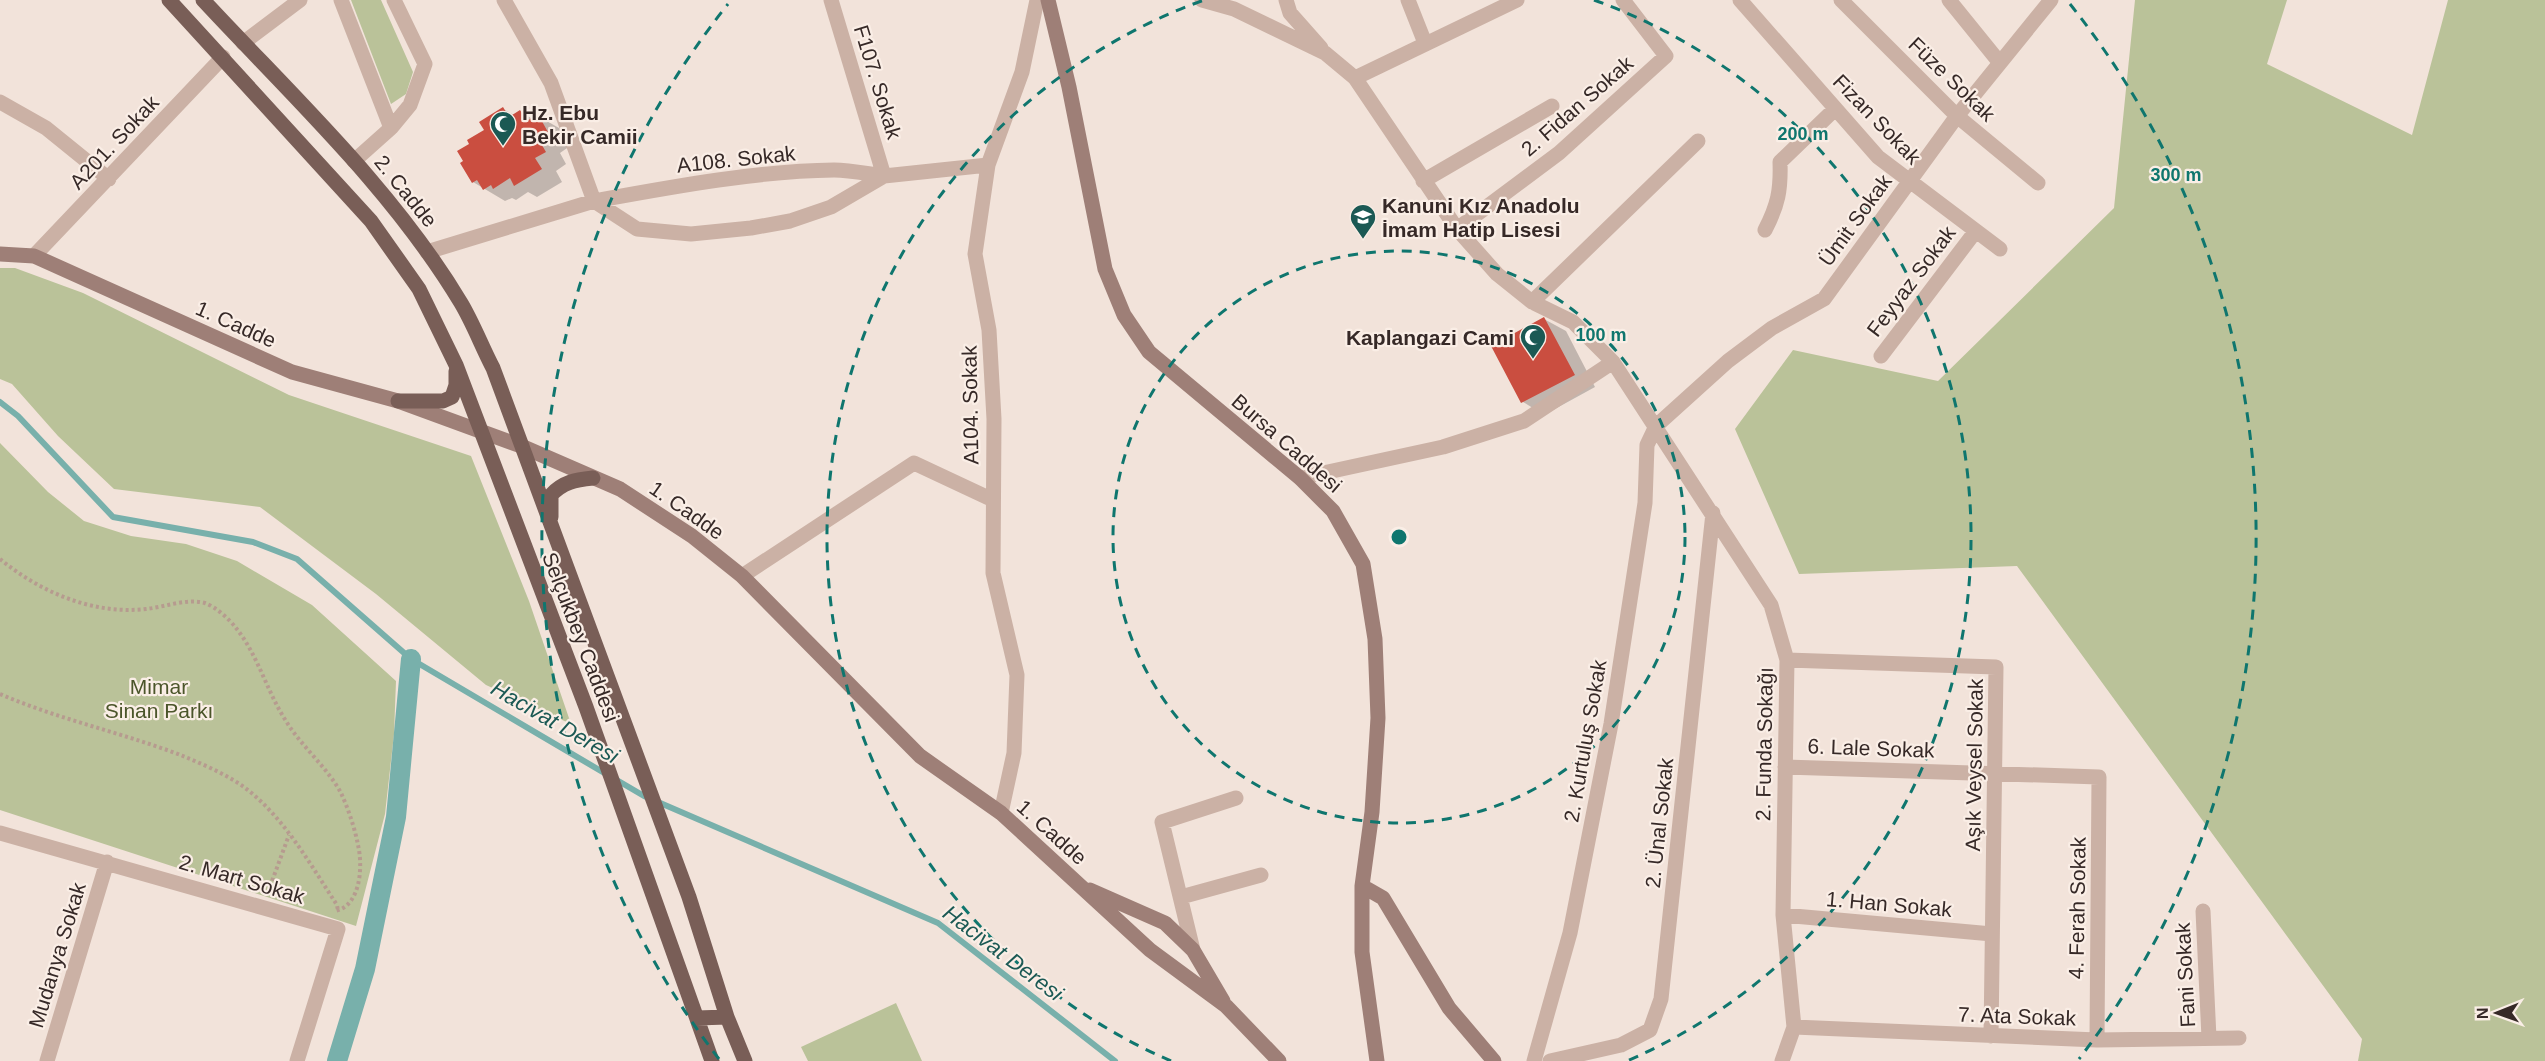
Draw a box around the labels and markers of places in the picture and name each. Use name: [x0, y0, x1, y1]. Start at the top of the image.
place label: Hz. Ebu Bekir Camii: [522, 101, 638, 148]
mosque icon: Hz. Ebu Bekir Camii: [488, 109, 518, 147]
place label: Kanuni Kız Anadolu İmam Hatip Lisesi: [1382, 194, 1580, 241]
school or university icon: Kanuni Kız Anadolu İmam Hatip Lisesi: [1348, 202, 1378, 240]
mosque icon: Kaplangazi Cami: [1518, 322, 1548, 360]
place label: Kaplangazi Cami: [1346, 326, 1514, 349]
centre of rings: [1389, 527, 1409, 547]

